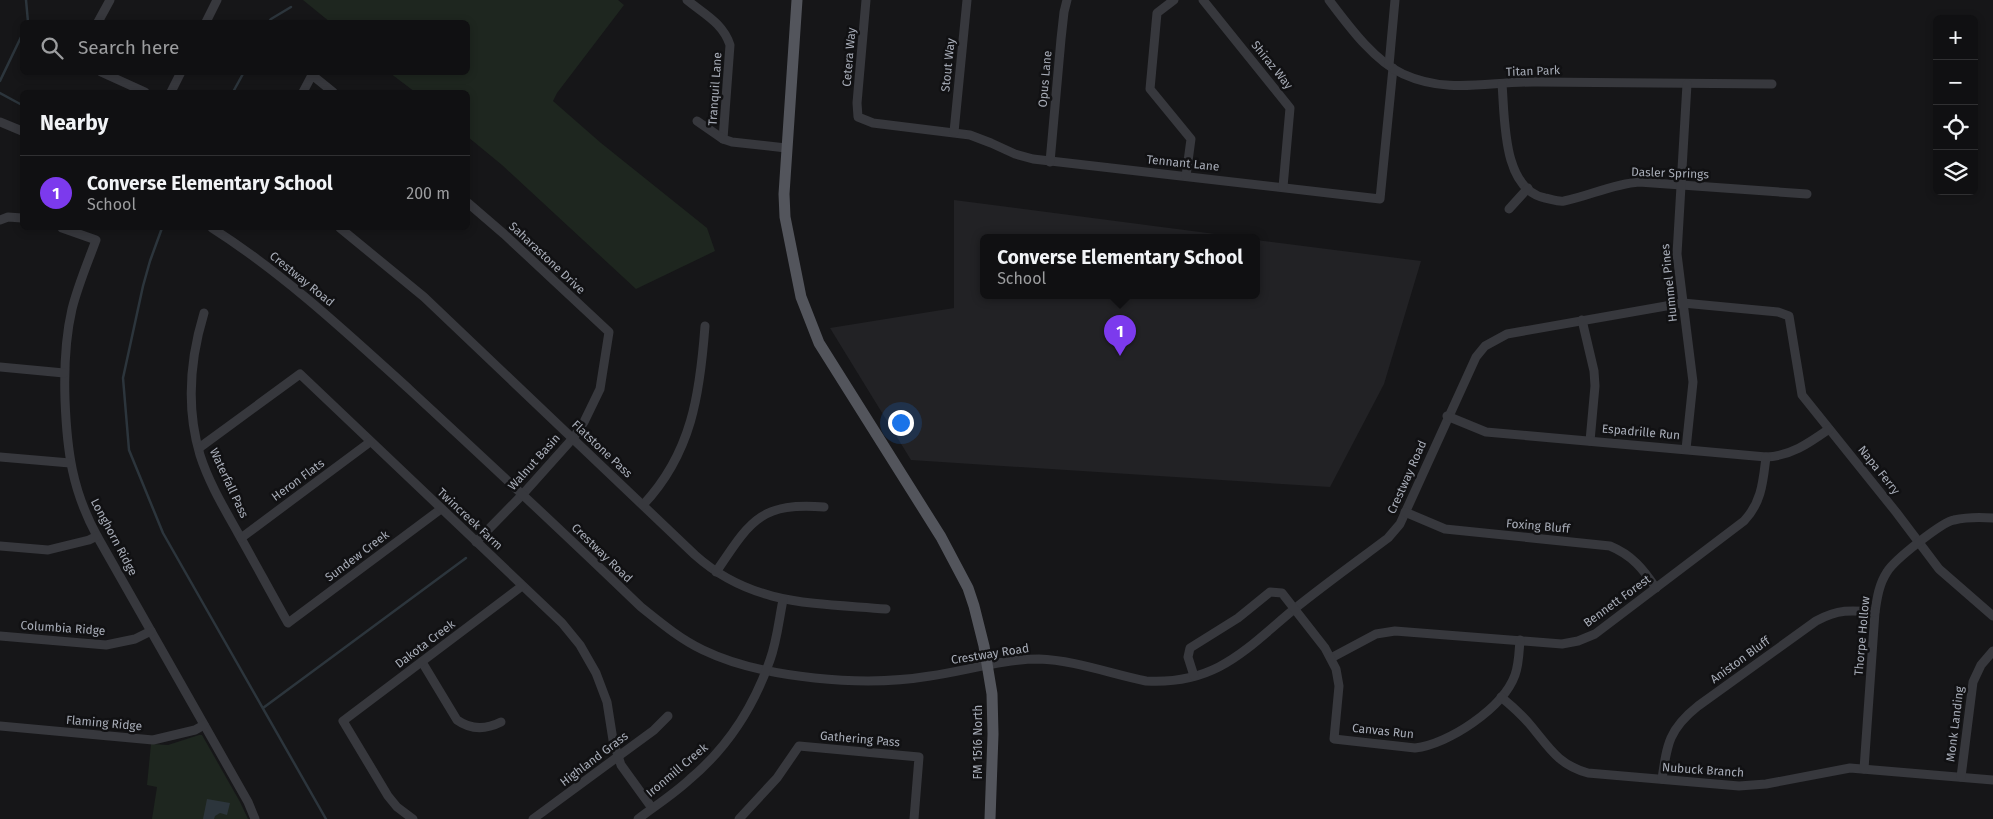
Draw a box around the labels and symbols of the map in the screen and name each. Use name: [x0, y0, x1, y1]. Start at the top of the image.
street label: Cetera Way: [839, 27, 859, 87]
street label: Stout Way: [938, 37, 958, 93]
street label: Shiraz Way: [1248, 38, 1296, 92]
street label: Opus Lane: [1036, 50, 1054, 108]
street label: Tranquil Lane: [705, 52, 725, 126]
street label: Titan Park: [1506, 63, 1561, 79]
street label: Tennant Lane: [1146, 152, 1220, 174]
street label: Dasler Springs: [1631, 165, 1710, 181]
street label: Saharastone Drive: [506, 219, 588, 297]
street label: Hummel Pines: [1658, 243, 1680, 323]
street label: Crestway Road: [267, 249, 337, 309]
pin: 1: [1104, 315, 1136, 356]
your location: [888, 410, 914, 436]
street label: Flatstone Pass: [569, 417, 635, 481]
street label: Espadrille Run: [1601, 422, 1681, 442]
street label: Walnut Basin: [505, 431, 563, 493]
street label: Crestway Road: [1385, 438, 1429, 516]
street label: Napa Ferry: [1855, 443, 1903, 497]
street label: Waterfall Pass: [207, 446, 251, 521]
street label: Heron Flats: [269, 456, 327, 504]
street label: Twincreek Farm: [435, 485, 505, 553]
street label: Longhorn Ridge: [88, 496, 140, 578]
street label: Foxing Bluff: [1506, 516, 1571, 536]
street label: Crestway Road: [569, 521, 635, 585]
street label: Sundew Creek: [322, 527, 392, 584]
street label: Bennett Forest: [1581, 572, 1654, 630]
street label: Thorpe Hollow: [1852, 595, 1872, 676]
street label: Dakota Creek: [392, 616, 458, 671]
street label: Columbia Ridge: [20, 618, 106, 638]
street label: Aniston Bluff: [1708, 633, 1773, 686]
street label: Crestway Road: [950, 641, 1030, 667]
street label: Monk Landing: [1943, 685, 1967, 763]
street label: FM 1516 North: [971, 705, 985, 779]
street label: Flaming Ridge: [65, 713, 143, 733]
street label: Canvas Run: [1351, 721, 1415, 741]
street label: Highland Grass: [557, 729, 631, 789]
street label: Gathering Pass: [819, 729, 901, 750]
street label: Ironmill Creek: [643, 740, 711, 800]
street label: Nubuck Branch: [1662, 760, 1744, 780]

